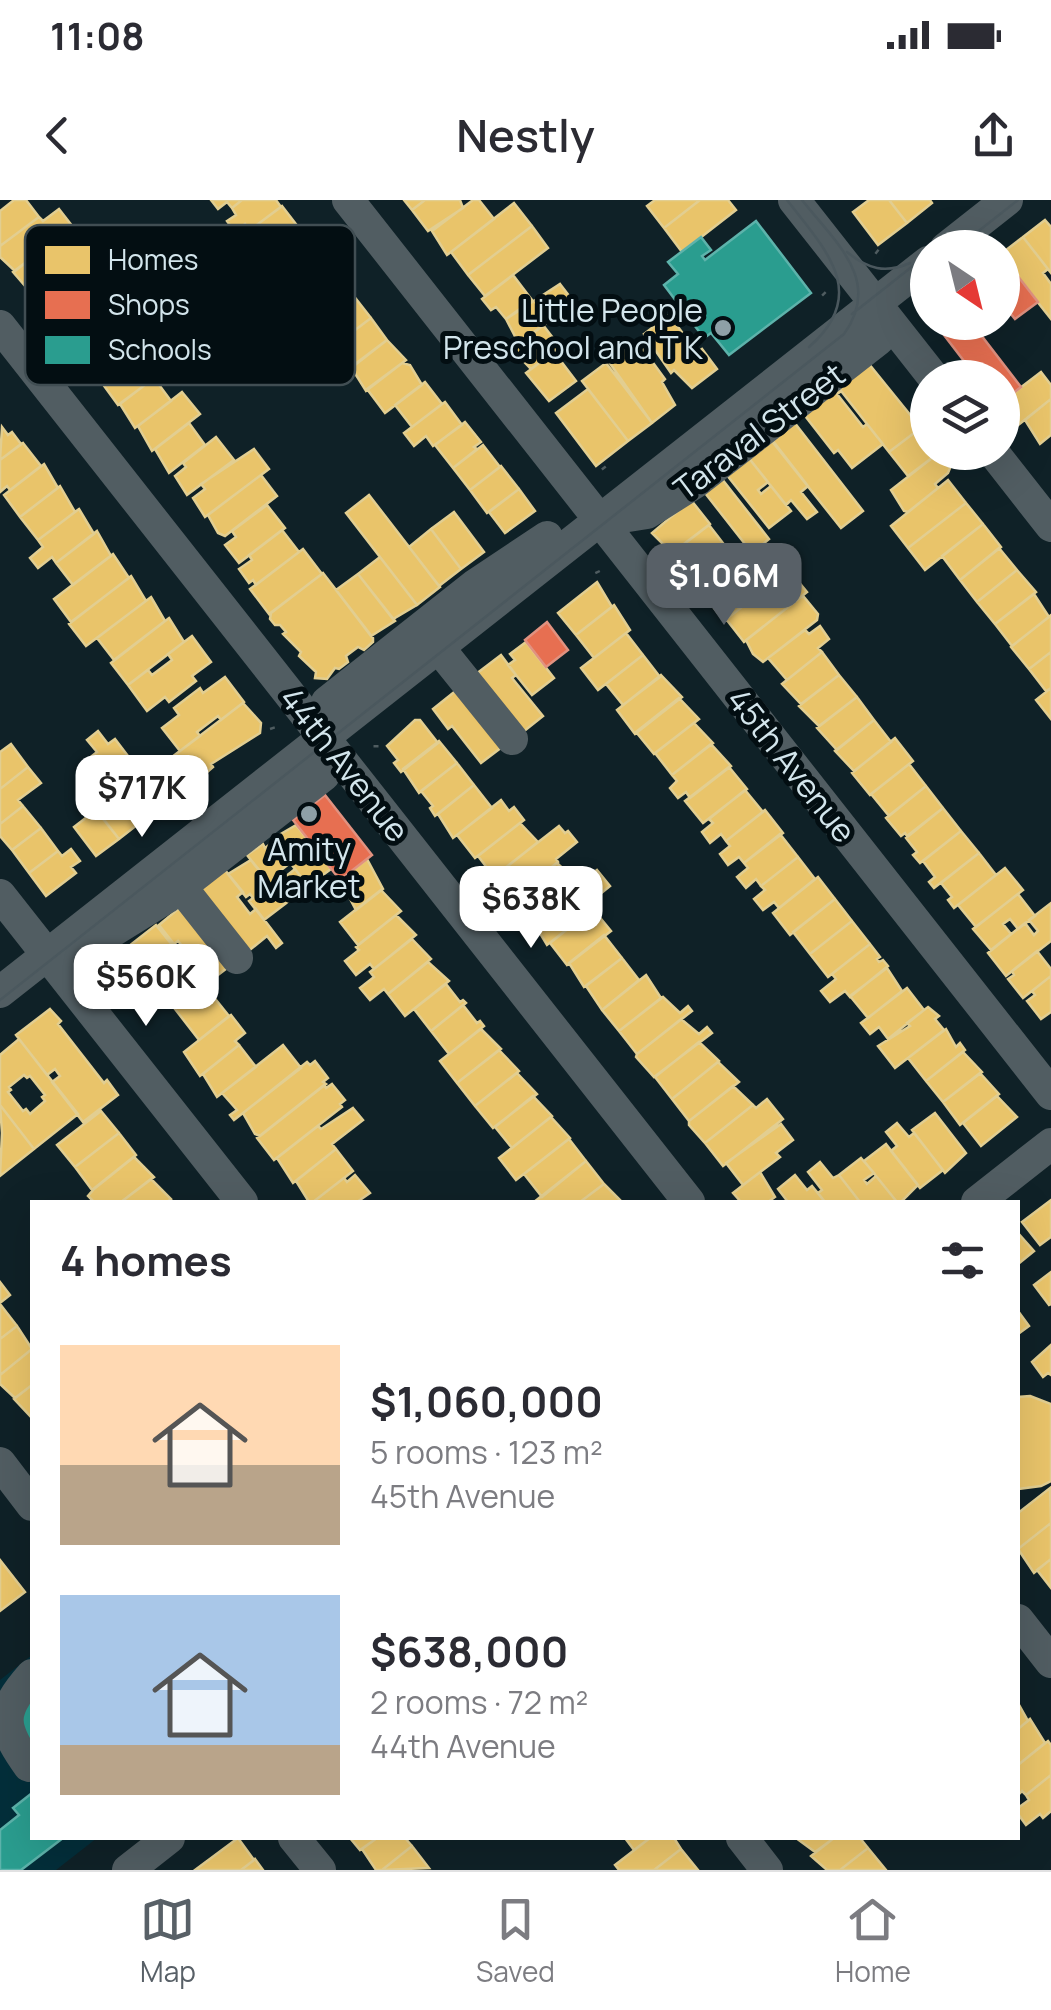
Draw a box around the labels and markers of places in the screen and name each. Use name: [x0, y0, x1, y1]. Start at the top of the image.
place label: Little People Preschool and T K: [443, 288, 703, 369]
marker: Little People Preschool and T K: [712, 317, 734, 339]
pin: $1.06M: [643, 543, 805, 628]
pin: $717K: [72, 755, 212, 840]
marker: Amity Market: [298, 803, 320, 825]
place label: Amity Market: [257, 827, 361, 908]
pin: $638K: [461, 866, 601, 951]
pin: $560K: [76, 944, 216, 1029]

